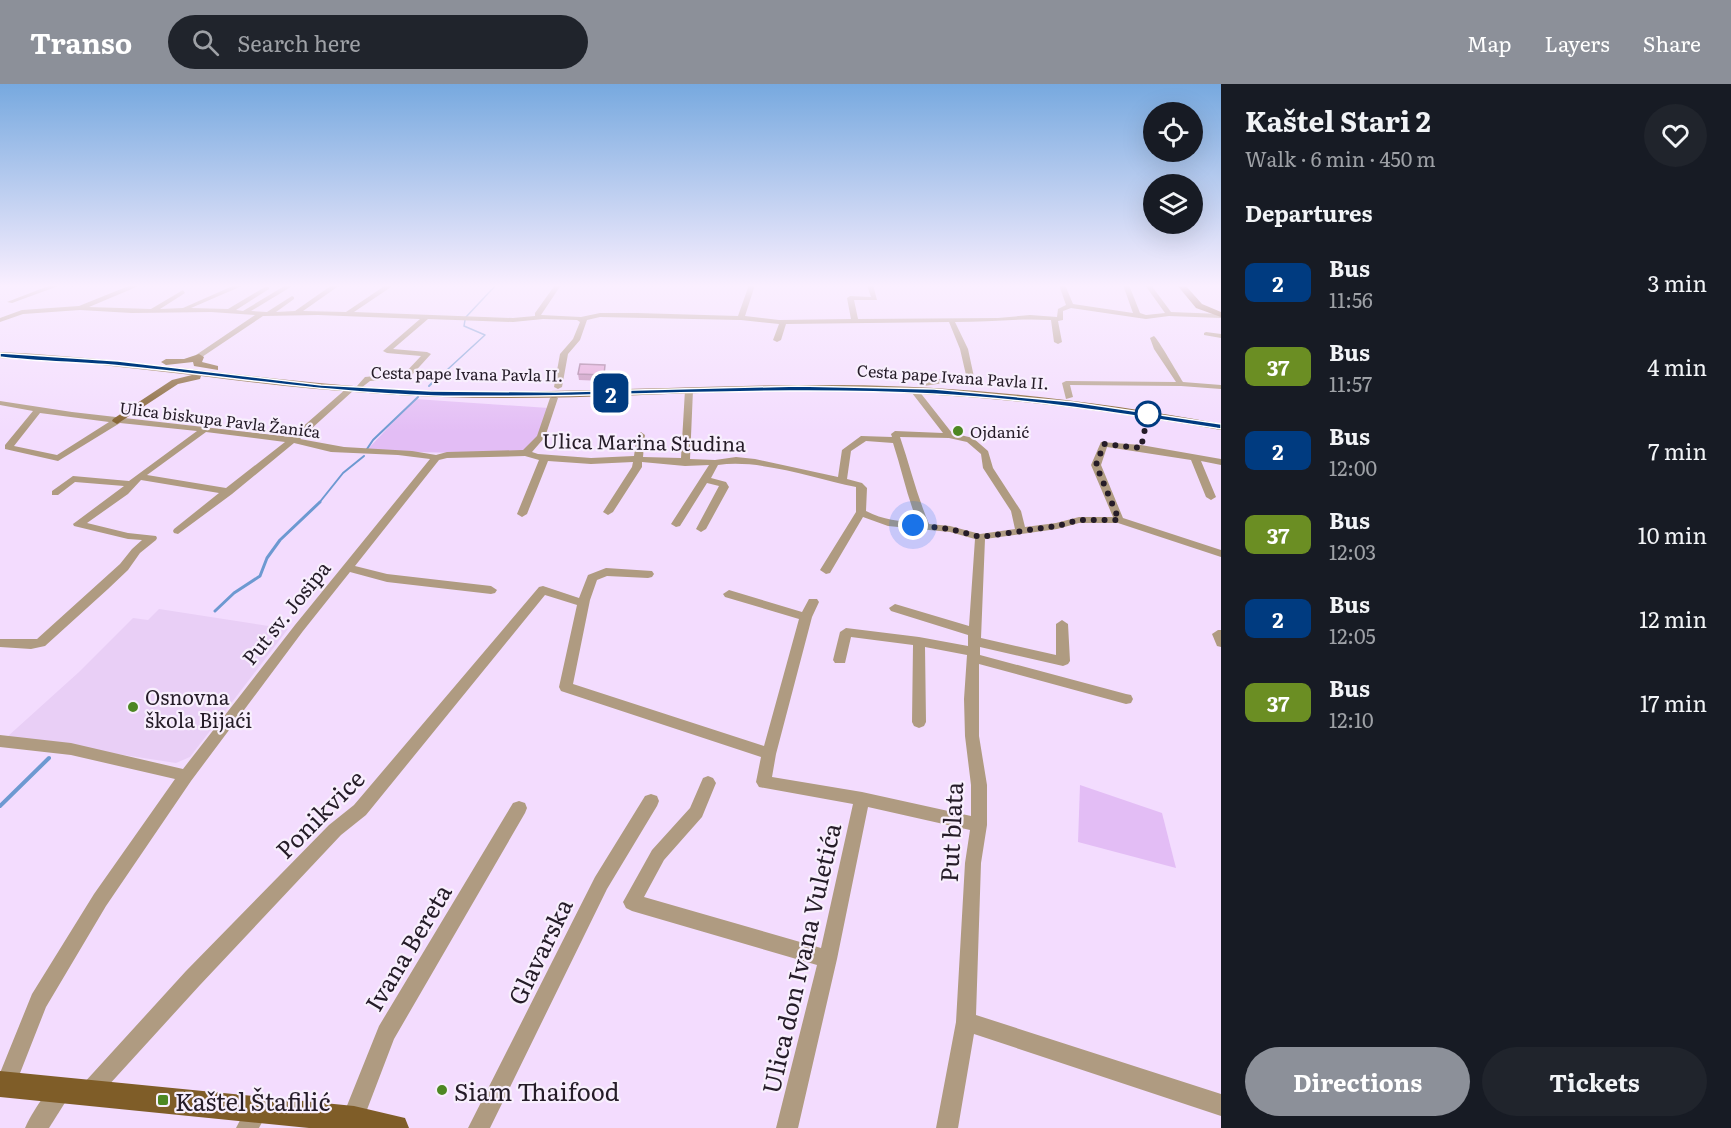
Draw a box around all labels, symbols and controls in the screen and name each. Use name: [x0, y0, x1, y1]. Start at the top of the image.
search box: [168, 15, 588, 69]
text: Transo: [30, 21, 132, 63]
icon: search: [189, 26, 222, 59]
text: Search here: [237, 26, 361, 59]
text: Map: [1467, 27, 1512, 58]
text: Layers: [1545, 27, 1610, 58]
text: Share: [1643, 27, 1701, 58]
text: Kaštel Stari 2: [1245, 99, 1431, 141]
map controls: [1143, 102, 1203, 234]
button: locate: [1143, 102, 1203, 162]
button: heart: [1644, 104, 1707, 167]
text: Walk · 6 min · 450 m: [1245, 143, 1436, 173]
button: layers: [1143, 174, 1203, 234]
text: Departures: [1245, 196, 1372, 229]
text: Bus: [1329, 251, 1370, 284]
text: 3 min: [1647, 266, 1707, 299]
text: 2: [1272, 267, 1284, 298]
text: 11:56: [1329, 284, 1373, 314]
text: Bus: [1329, 335, 1370, 368]
text: 4 min: [1647, 350, 1707, 383]
text: 37: [1267, 351, 1289, 382]
street label: Cesta pape Ivana Pavla II.: [856, 357, 1050, 395]
street label: Cesta pape Ivana Pavla II.: [371, 359, 563, 387]
text: 11:57: [1329, 368, 1372, 398]
line badge: 2: [592, 374, 630, 412]
text: 2: [605, 378, 617, 409]
street label: Ulica biskupa Pavla Žanića: [118, 395, 322, 443]
unlabelled marker: [1135, 401, 1161, 427]
place label: Ojdanić: [970, 419, 1029, 443]
text: Bus: [1329, 419, 1370, 452]
street label: Ulica Marina Studina: [542, 424, 746, 458]
marker: Ojdanić: [951, 424, 965, 438]
text: 7 min: [1648, 434, 1707, 467]
text: 2: [1272, 435, 1284, 466]
text: 12:00: [1329, 452, 1377, 482]
text: Bus: [1329, 503, 1370, 536]
your location: [898, 510, 928, 540]
text: 10 min: [1638, 518, 1707, 551]
text: 37: [1267, 519, 1289, 550]
text: 12:03: [1329, 536, 1376, 566]
street label: Put sv. Josipa: [234, 553, 337, 671]
text: Bus: [1329, 587, 1370, 620]
text: 12 min: [1639, 602, 1707, 635]
text: 2: [1272, 603, 1284, 634]
text: 12:05: [1329, 620, 1376, 650]
text: Bus: [1329, 671, 1370, 704]
place label: Osnovna škola Bijaći: [145, 681, 252, 734]
text: 17 min: [1640, 686, 1707, 719]
text: 37: [1267, 687, 1289, 718]
marker: Osnovna škola Bijaći: [126, 700, 140, 714]
text: 12:10: [1329, 704, 1374, 734]
street label: Ponikvice: [267, 761, 371, 865]
street label: Put blata: [930, 781, 970, 883]
street label: Ulica don Ivana Vuletića: [752, 819, 848, 1097]
street label: Ivana Bereta: [355, 877, 459, 1017]
street label: Glavarska: [498, 892, 580, 1010]
button: Directions: [1245, 1047, 1470, 1116]
button: Tickets: [1482, 1047, 1707, 1116]
place label: Siam Thaifood: [454, 1073, 620, 1108]
place label: Kaštel Štafilić: [175, 1083, 330, 1118]
marker: Siam Thaifood: [435, 1083, 449, 1097]
marker: Kaštel Štafilić: [156, 1093, 170, 1107]

